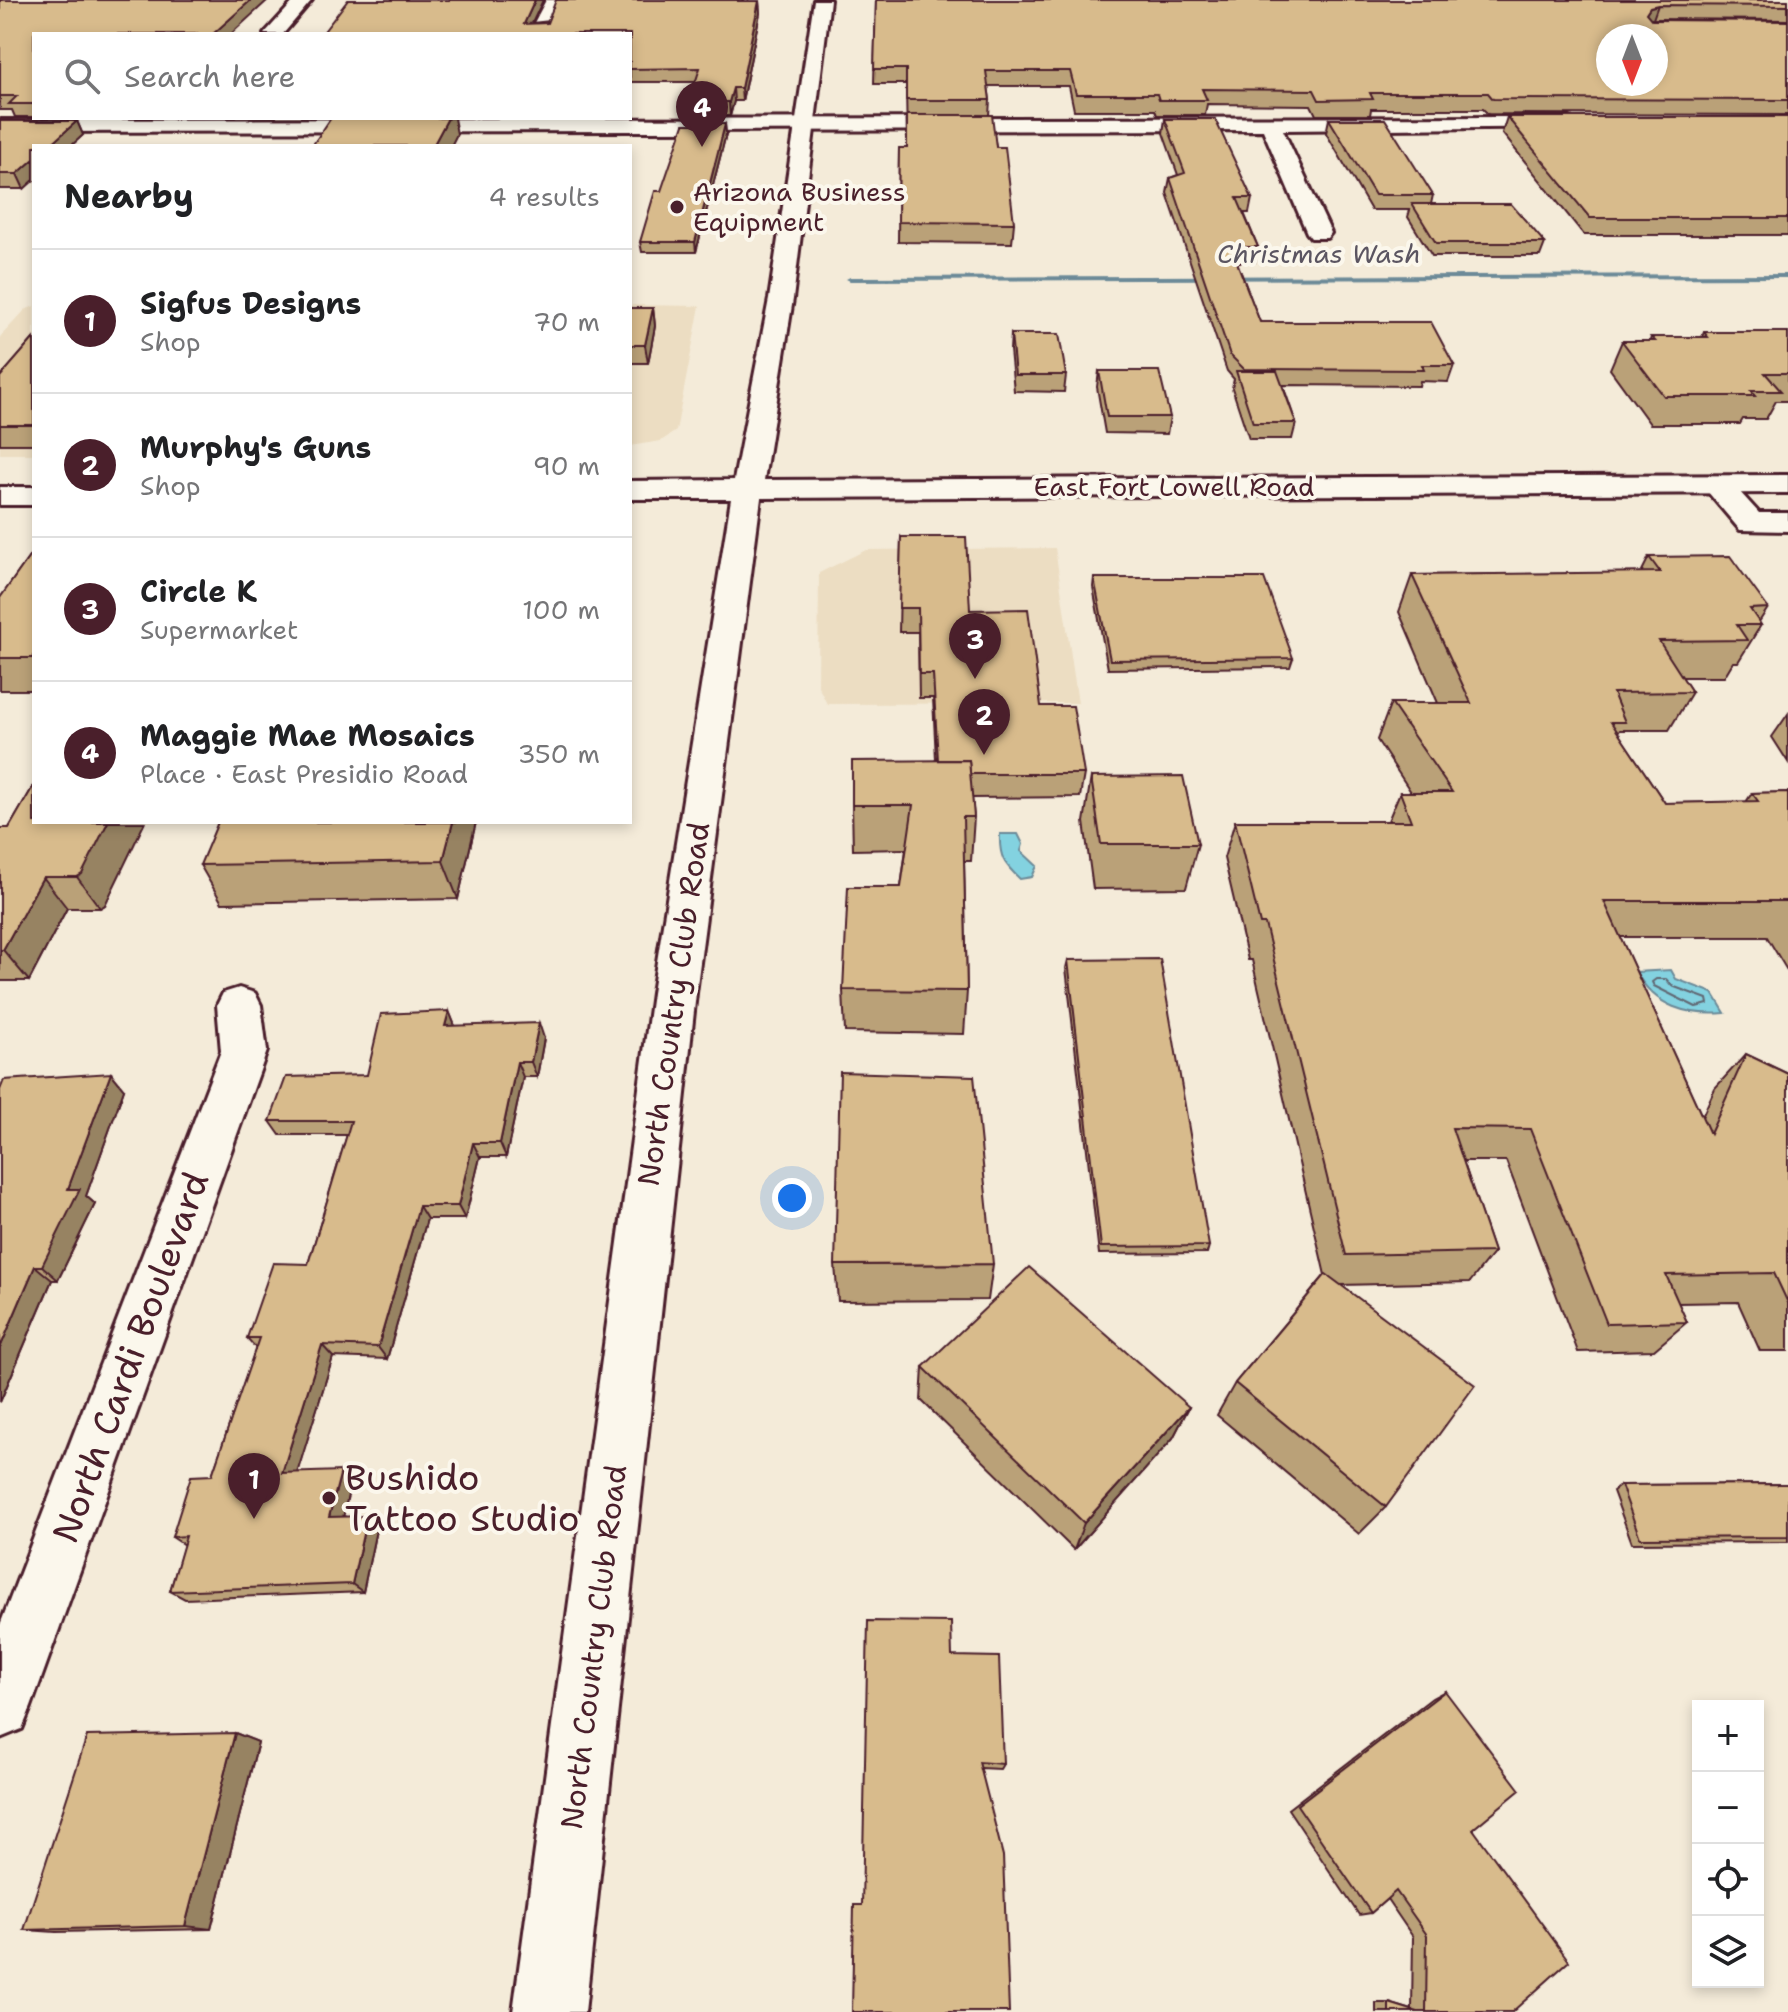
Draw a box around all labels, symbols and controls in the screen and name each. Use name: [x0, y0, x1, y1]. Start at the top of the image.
north arrow: [1596, 24, 1668, 96]
search box: [32, 32, 632, 120]
icon: search: [60, 54, 104, 98]
text: Search here: [124, 56, 295, 97]
pin: 4: [676, 81, 728, 147]
text: Nearby: [64, 173, 194, 219]
place label: Arizona Business Equipment: [693, 174, 906, 239]
text: 4 results: [488, 179, 600, 214]
marker: Arizona Business Equipment: [668, 198, 686, 216]
water label: Christmas Wash: [1217, 236, 1421, 271]
text: Sigfus Designs: [140, 283, 361, 324]
text: 1: [84, 304, 96, 339]
text: 70 m: [533, 304, 600, 339]
text: Shop: [140, 324, 201, 359]
text: Murphy's Guns: [140, 427, 371, 468]
text: 2: [81, 448, 99, 483]
text: 90 m: [533, 448, 600, 483]
text: Shop: [140, 468, 201, 503]
street label: East Fort Lowell Road: [1034, 469, 1314, 504]
text: Circle K: [140, 571, 257, 612]
text: 3: [81, 592, 99, 627]
text: 100 m: [522, 592, 600, 627]
text: Supermarket: [140, 612, 298, 647]
pin: 3: [949, 613, 1001, 679]
pin: 2: [958, 689, 1010, 755]
text: Maggie Mae Mosaics: [140, 715, 475, 756]
text: 4: [81, 736, 99, 771]
text: 350 m: [517, 736, 600, 771]
text: Place · East Presidio Road: [140, 756, 468, 791]
street label: North Country Club Road: [628, 819, 719, 1189]
street label: North Cardi Boulevard: [41, 1165, 220, 1549]
your location: [772, 1178, 812, 1218]
pin: 1: [228, 1453, 280, 1519]
place label: Bushido Tattoo Studio: [345, 1453, 580, 1543]
street label: North Country Club Road: [551, 1462, 636, 1832]
marker: Bushido Tattoo Studio: [320, 1489, 338, 1507]
map controls: [1692, 1700, 1764, 1988]
button: +: [1692, 1700, 1764, 1772]
button: −: [1692, 1772, 1764, 1844]
button: locate: [1692, 1844, 1764, 1916]
button: layers: [1692, 1916, 1764, 1988]

